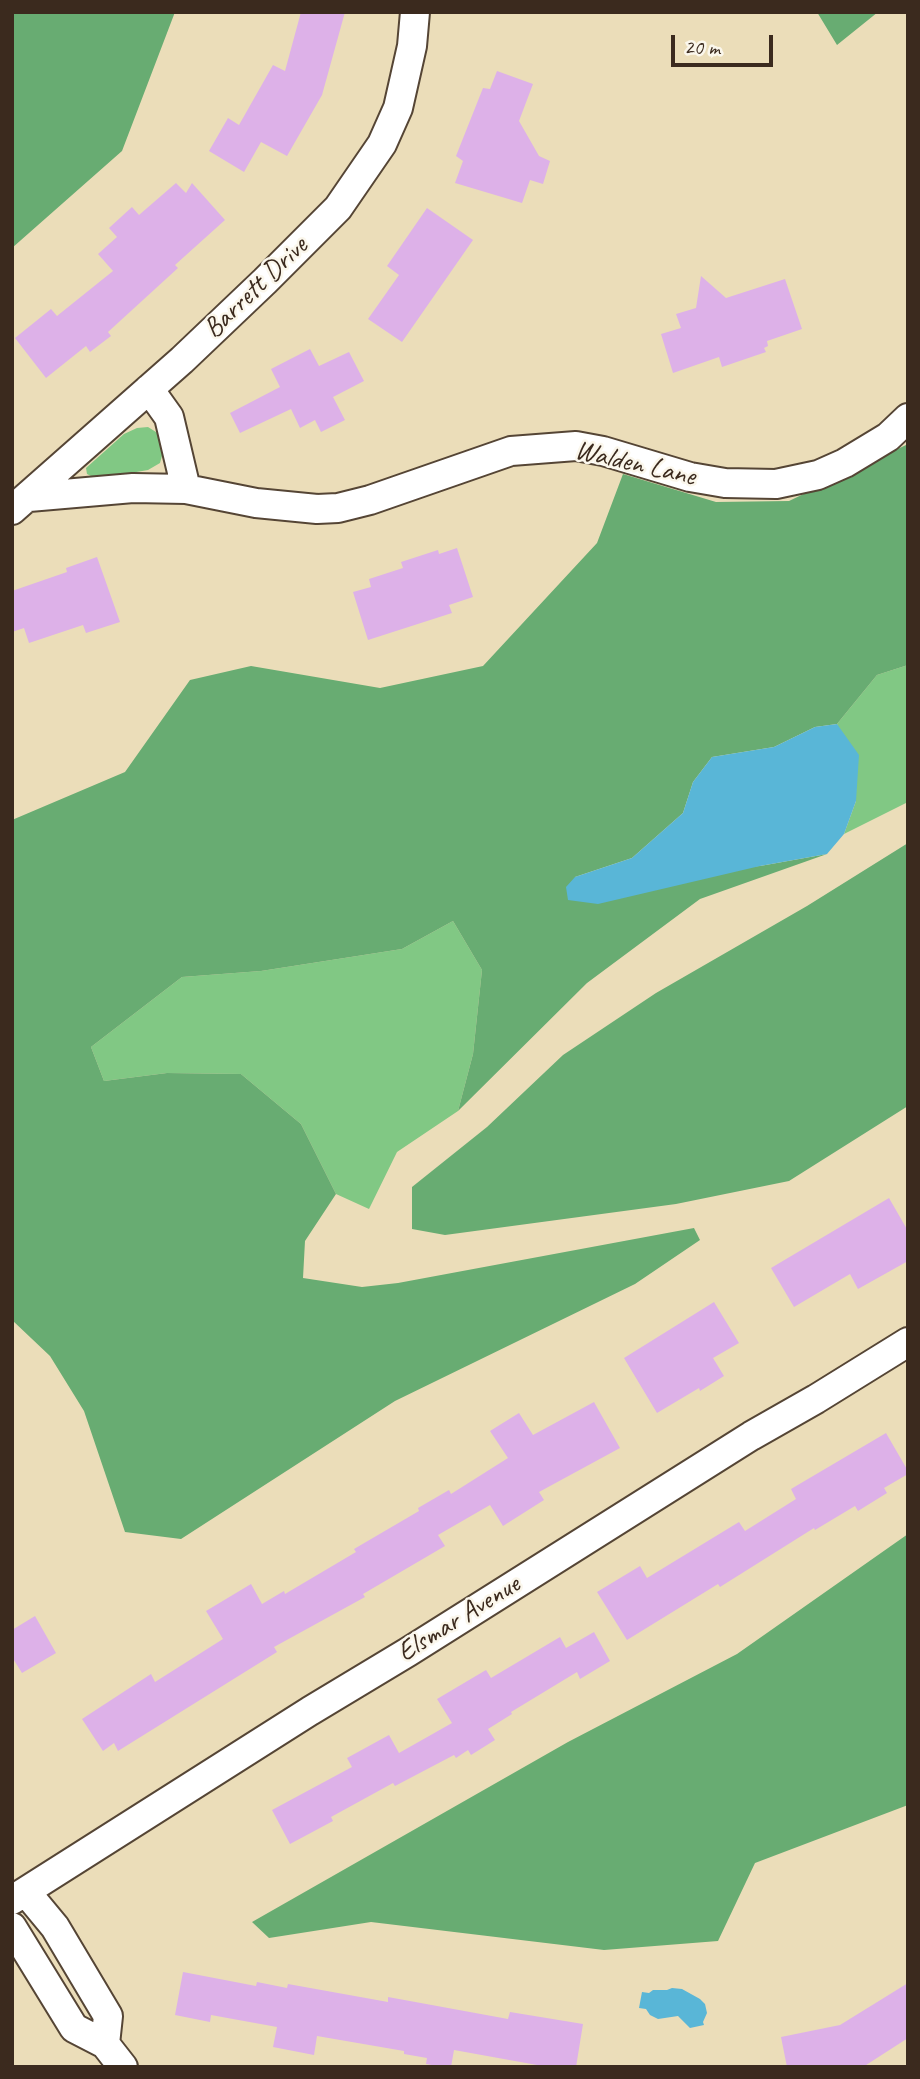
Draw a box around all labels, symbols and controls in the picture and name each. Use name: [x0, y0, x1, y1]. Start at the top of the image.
scale bar: [675, 21, 776, 65]
text: 20 m: [684, 34, 720, 60]
street label: Barrett Drive: [197, 230, 315, 346]
street label: Walden Lane: [572, 434, 698, 494]
street label: Elsmar Avenue: [391, 1568, 527, 1670]

